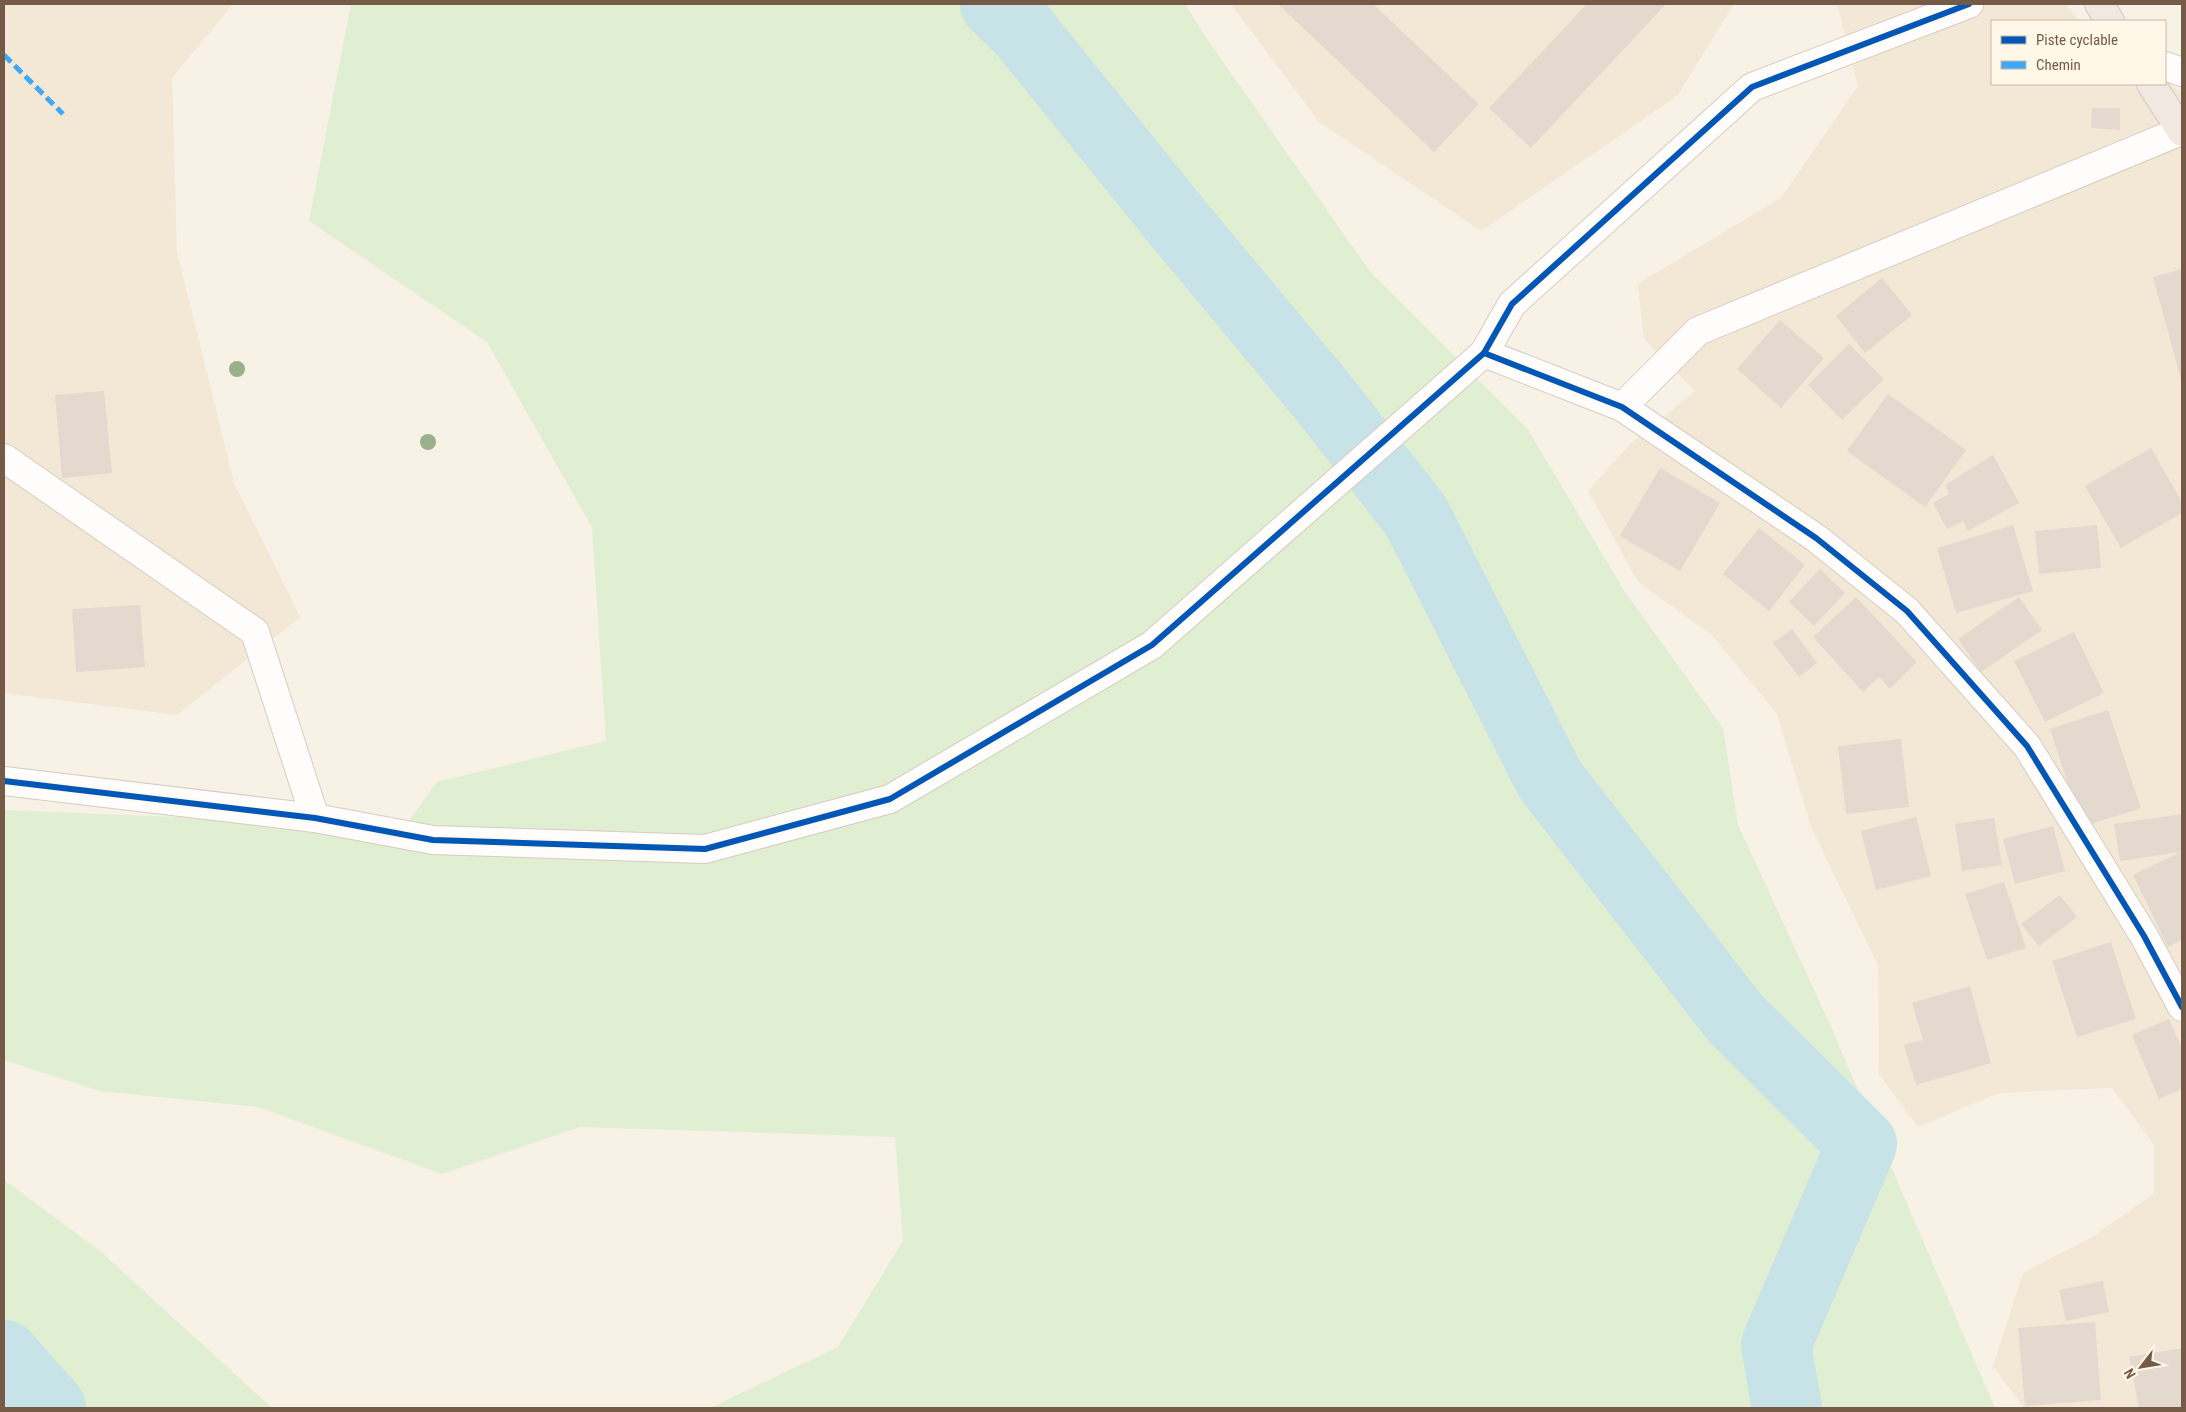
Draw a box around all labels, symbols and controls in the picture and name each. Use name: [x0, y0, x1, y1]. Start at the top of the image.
legend: [1991, 20, 2166, 85]
text: Piste cyclable: [2036, 31, 2118, 49]
text: Chemin: [2036, 56, 2081, 74]
north arrow: [2116, 1342, 2166, 1392]
text: N: [2121, 1366, 2139, 1381]

